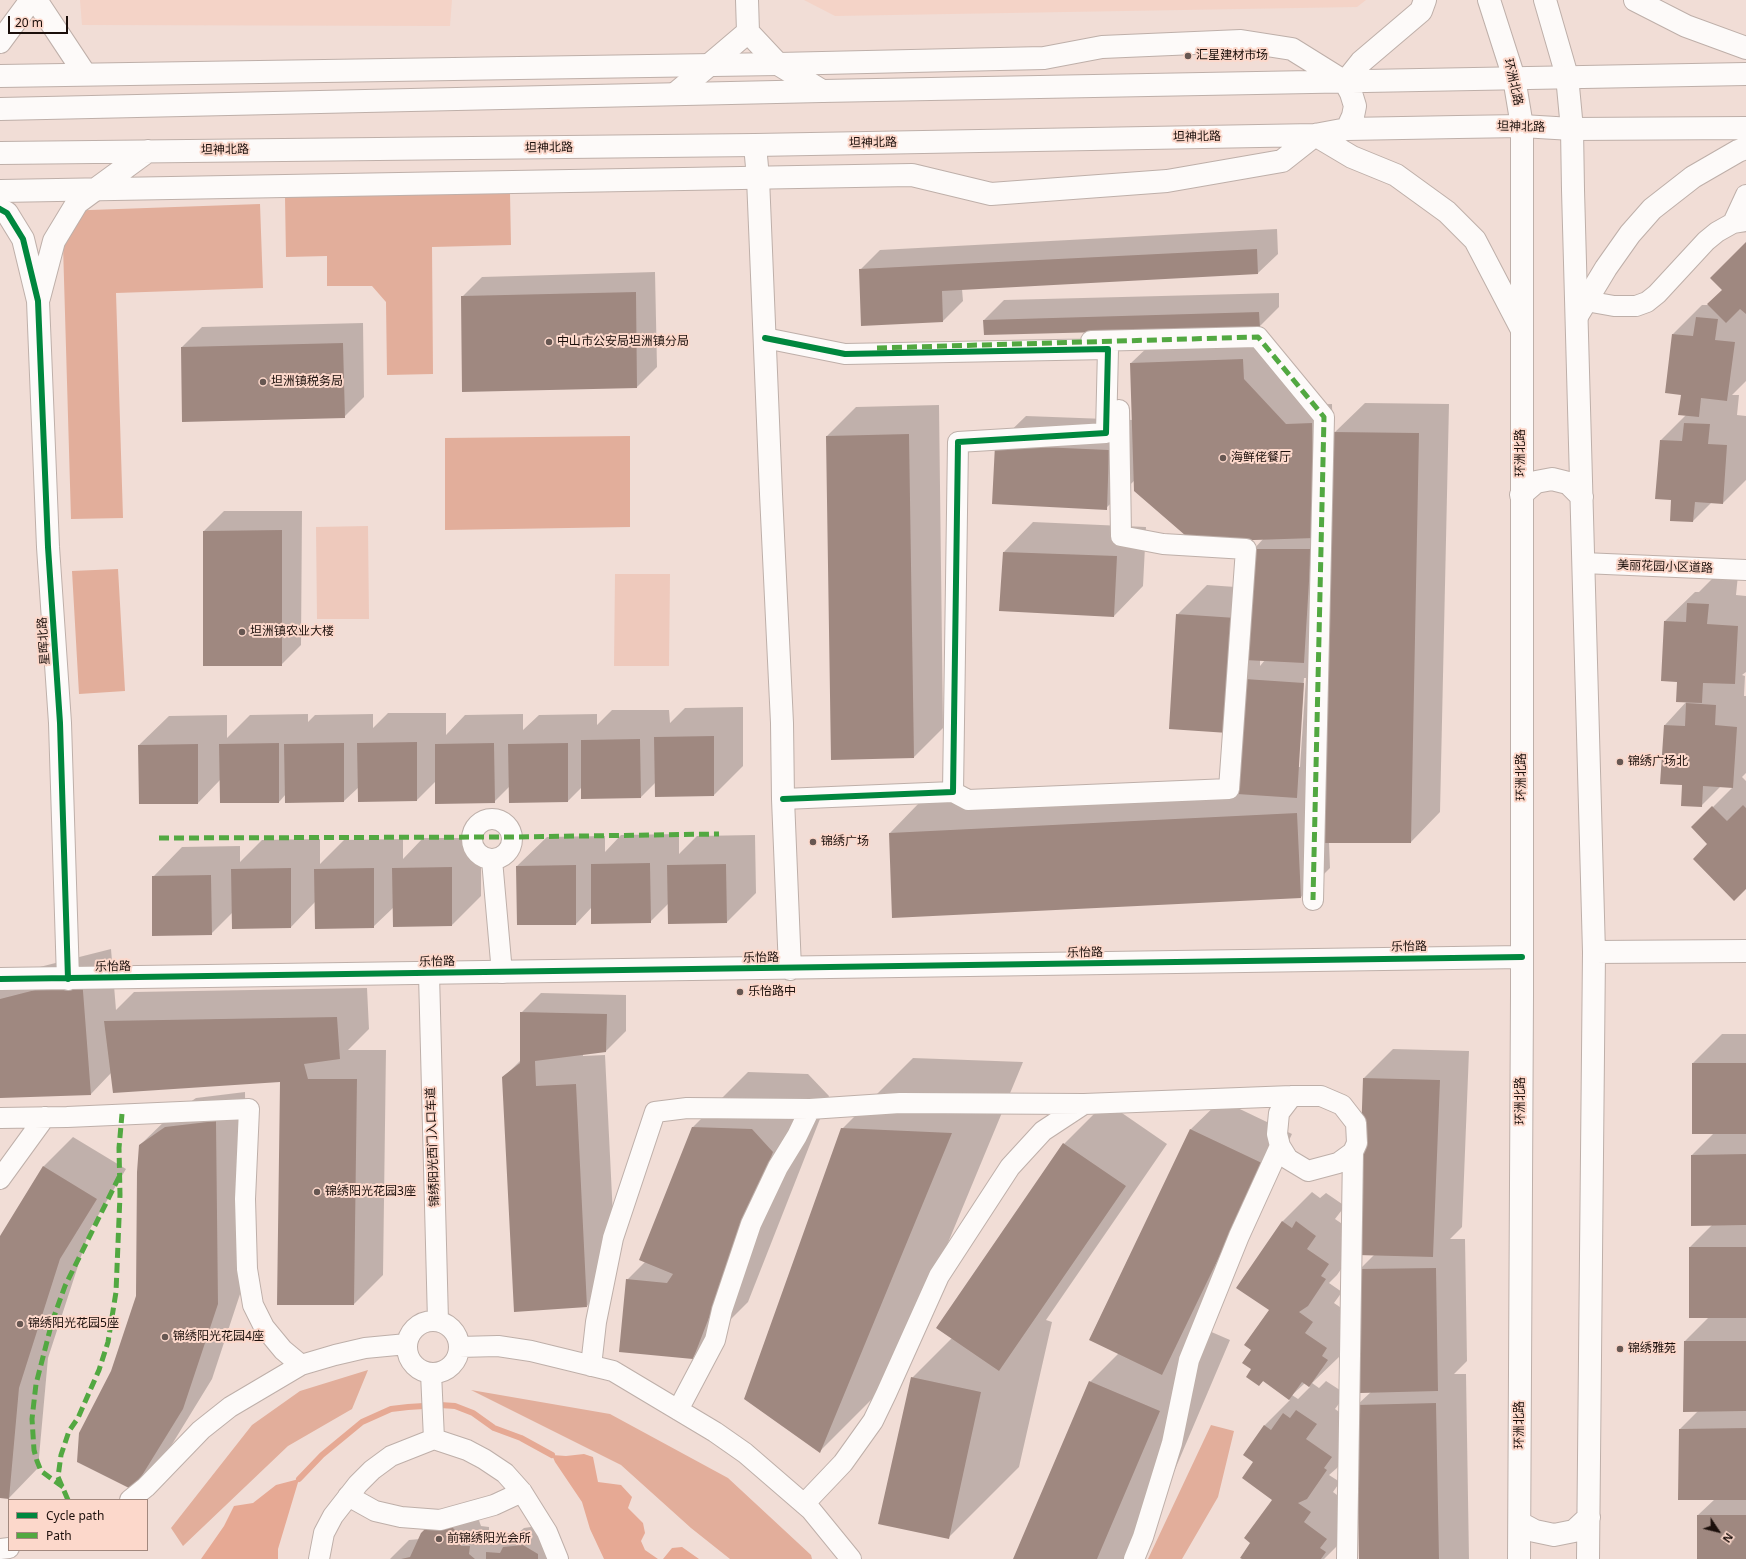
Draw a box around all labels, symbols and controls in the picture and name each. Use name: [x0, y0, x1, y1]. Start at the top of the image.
scale bar: [10, 8, 70, 34]
text: 20 m: [15, 14, 43, 31]
place label: 汇星建材市场: [1196, 49, 1268, 63]
marker: 汇星建材市场: [1183, 51, 1193, 61]
street label: 环洲北路: [1501, 57, 1525, 107]
street label: 坦神北路: [1497, 119, 1545, 135]
street label: 坦神北路: [1173, 129, 1221, 145]
street label: 坦神北路: [849, 135, 897, 151]
street label: 坦神北路: [525, 140, 573, 156]
street label: 坦神北路: [201, 142, 249, 158]
place label: 中山市公安局坦洲镇分局: [557, 335, 689, 349]
marker: 中山市公安局坦洲镇分局: [544, 337, 554, 347]
place label: 坦洲镇税务局: [271, 375, 343, 389]
marker: 坦洲镇税务局: [258, 377, 268, 387]
street label: 环洲北路: [1514, 429, 1528, 477]
place label: 海鲜佬餐厅: [1231, 451, 1291, 465]
marker: 海鲜佬餐厅: [1218, 453, 1228, 463]
street label: 美丽花园小区道路: [1617, 558, 1713, 576]
street label: 星晖北路: [35, 617, 53, 665]
place label: 坦洲镇农业大楼: [250, 625, 334, 639]
marker: 坦洲镇农业大楼: [237, 627, 247, 637]
street label: 环洲北路: [1515, 753, 1529, 801]
place label: 锦绣广场北: [1628, 755, 1688, 769]
marker: 锦绣广场北: [1615, 757, 1625, 767]
place label: 锦绣广场: [821, 835, 869, 849]
marker: 锦绣广场: [808, 837, 818, 847]
street label: 乐怡路: [1391, 939, 1427, 955]
street label: 乐怡路: [1067, 945, 1103, 961]
street label: 乐怡路: [743, 950, 779, 966]
street label: 乐怡路: [419, 954, 455, 970]
street label: 乐怡路: [95, 959, 131, 975]
place label: 乐怡路中: [748, 985, 796, 999]
marker: 乐怡路中: [735, 987, 745, 997]
street label: 环洲北路: [1514, 1077, 1528, 1125]
street label: 锦绣阳光西门入口车道: [424, 1087, 442, 1207]
place label: 锦绣阳光花园3座: [325, 1185, 416, 1199]
marker: 锦绣阳光花园3座: [312, 1187, 322, 1197]
place label: 锦绣阳光花园5座: [28, 1317, 119, 1331]
marker: 锦绣阳光花园5座: [15, 1319, 25, 1329]
place label: 锦绣阳光花园4座: [173, 1330, 264, 1344]
marker: 锦绣阳光花园4座: [160, 1332, 170, 1342]
place label: 锦绣雅苑: [1628, 1342, 1676, 1356]
marker: 锦绣雅苑: [1615, 1344, 1625, 1354]
street label: 环洲北路: [1513, 1401, 1527, 1449]
legend: [8, 1499, 148, 1551]
text: Cycle path: [46, 1507, 104, 1524]
north arrow: [1698, 1511, 1738, 1551]
text: Path: [46, 1527, 72, 1544]
text: N: [1720, 1530, 1737, 1546]
place label: 前锦绣阳光会所: [447, 1532, 531, 1546]
marker: 前锦绣阳光会所: [434, 1534, 444, 1544]

